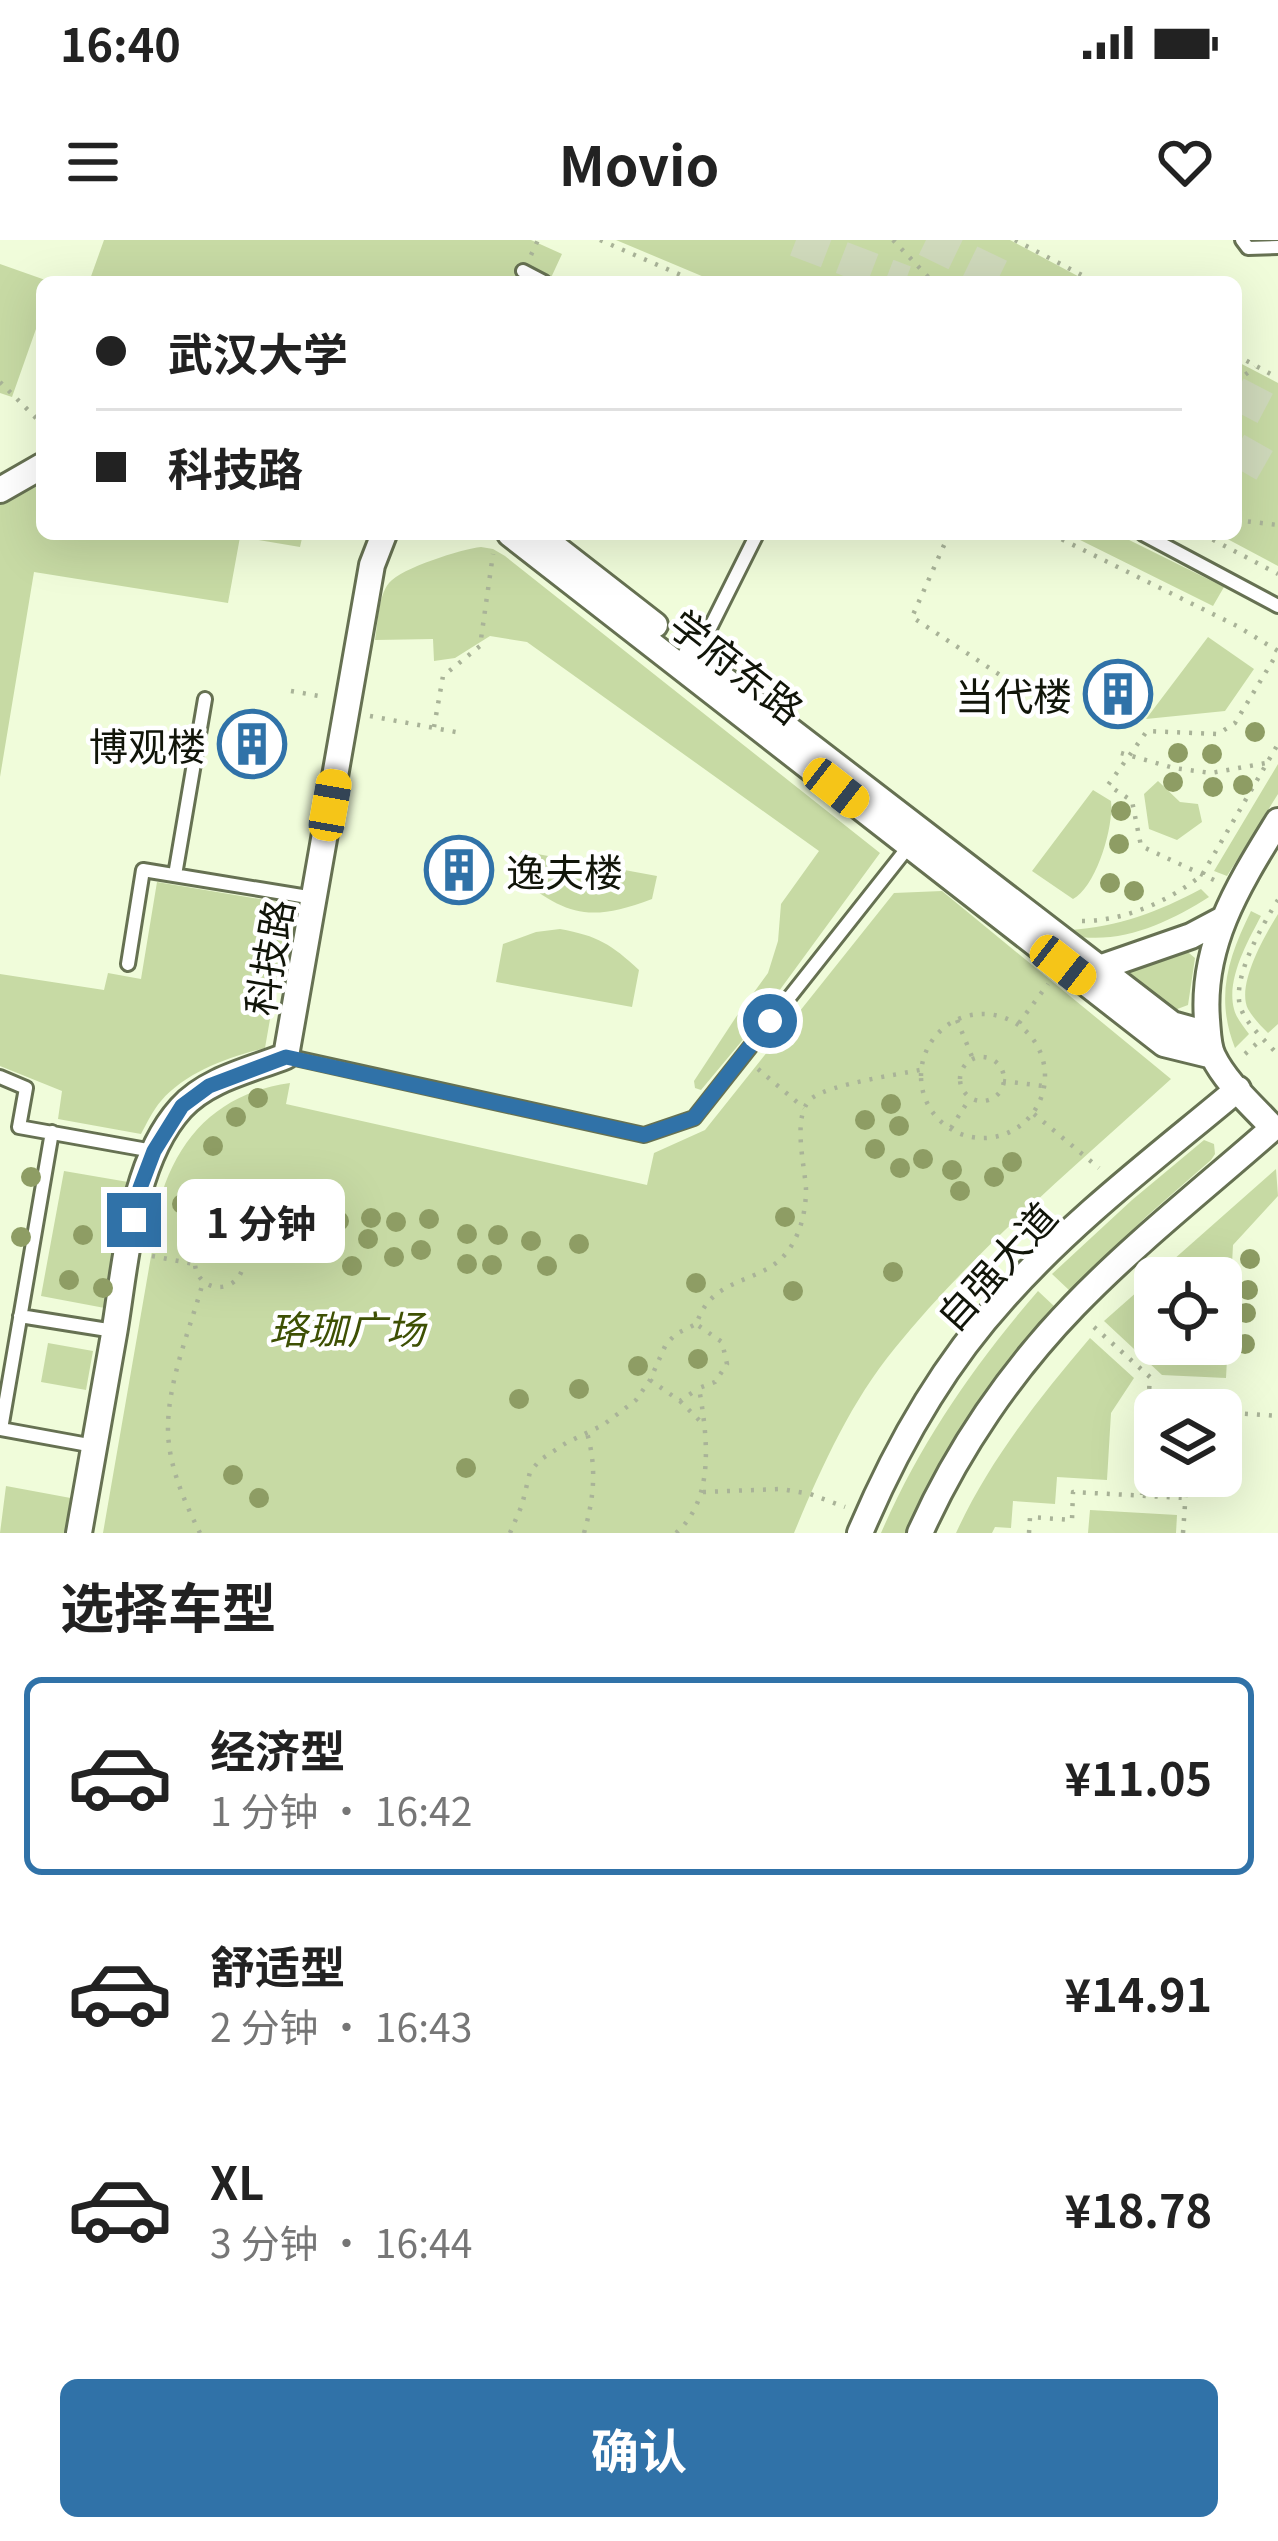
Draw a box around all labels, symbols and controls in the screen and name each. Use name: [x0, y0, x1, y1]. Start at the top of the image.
text: 16:40: [60, 10, 181, 75]
text: Movio: [559, 123, 719, 202]
icon: menu: [60, 129, 126, 195]
icon: heart: [1152, 129, 1218, 195]
text: 武汉大学: [168, 319, 348, 384]
text: 科技路: [168, 434, 303, 499]
street label: 学府东路: [659, 595, 817, 735]
building icon: 当代楼: [1083, 659, 1153, 729]
place label: 当代楼: [955, 666, 1072, 722]
building icon: 博观楼: [217, 709, 287, 779]
place label: 博观楼: [89, 716, 206, 772]
car: [797, 752, 875, 824]
car: [306, 766, 354, 844]
building icon: 逸夫楼: [424, 835, 494, 905]
place label: 逸夫楼: [506, 842, 623, 898]
street label: 科技路: [229, 895, 305, 1019]
car: [1024, 929, 1102, 1001]
route start: [743, 994, 797, 1048]
callout: 1 分钟: [176, 1178, 344, 1262]
street label: 自强大道: [922, 1188, 1068, 1342]
route end: [107, 1193, 161, 1247]
text: 1 分钟: [206, 1193, 316, 1249]
map controls: [1134, 1257, 1242, 1497]
button: locate: [1134, 1257, 1242, 1365]
park label: 珞珈广场: [269, 1299, 428, 1355]
button: layers: [1134, 1389, 1242, 1497]
text: 选择车型: [60, 1565, 276, 1644]
text: 经济型: [210, 1716, 345, 1781]
icon: car: [66, 1722, 174, 1830]
text: ¥11.05: [1065, 1744, 1212, 1809]
text: 1 分钟 · 16:42: [210, 1781, 472, 1837]
text: 舒适型: [210, 1932, 345, 1997]
icon: car: [66, 1938, 174, 2046]
text: ¥14.91: [1065, 1960, 1212, 2025]
text: 2 分钟 · 16:43: [210, 1997, 472, 2053]
text: XL: [210, 2148, 264, 2213]
icon: car: [66, 2154, 174, 2262]
text: ¥18.78: [1065, 2176, 1212, 2241]
text: 3 分钟 · 16:44: [210, 2213, 472, 2269]
button: 确认: [60, 2379, 1218, 2517]

